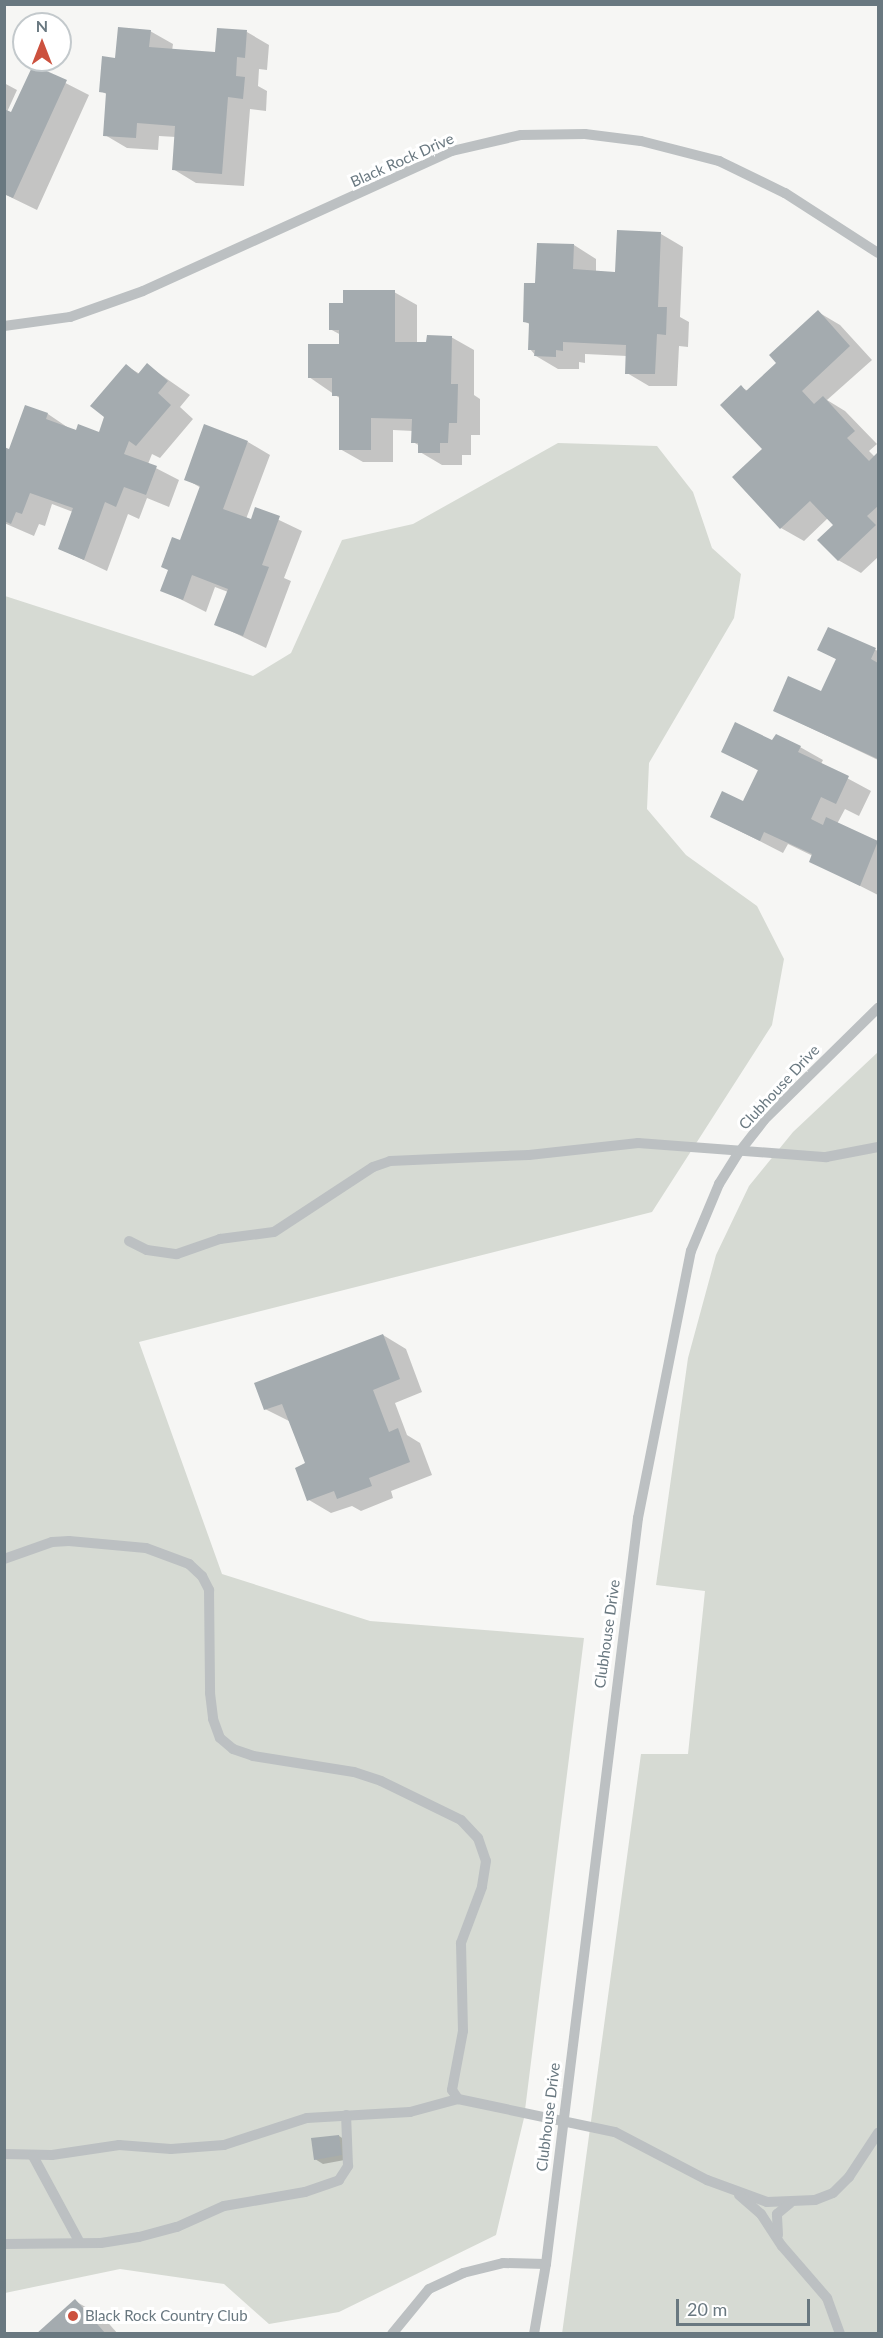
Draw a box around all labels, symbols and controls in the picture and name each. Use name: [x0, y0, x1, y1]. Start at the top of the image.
north arrow: [12, 12, 72, 72]
text: N: [36, 16, 48, 35]
street label: Black Rock Drive: [348, 129, 456, 191]
street label: Clubhouse Drive: [735, 1041, 823, 1133]
street label: Clubhouse Drive: [590, 1578, 624, 1690]
street label: Clubhouse Drive: [532, 2062, 564, 2172]
scale bar: [679, 2287, 812, 2325]
text: 20 m: [687, 2298, 727, 2320]
place label: Black Rock Country Club: [85, 2307, 248, 2325]
marker: Black Rock Country Club: [66, 2309, 80, 2323]

